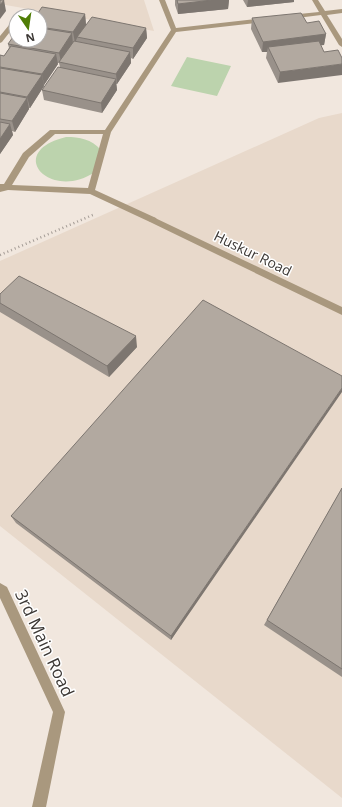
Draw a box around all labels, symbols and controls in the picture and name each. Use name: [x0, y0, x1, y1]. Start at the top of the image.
north arrow: [8, 8, 48, 48]
text: N: [24, 30, 36, 47]
street label: Huskur Road: [211, 226, 295, 280]
street label: 3rd Main Road: [10, 586, 80, 700]

